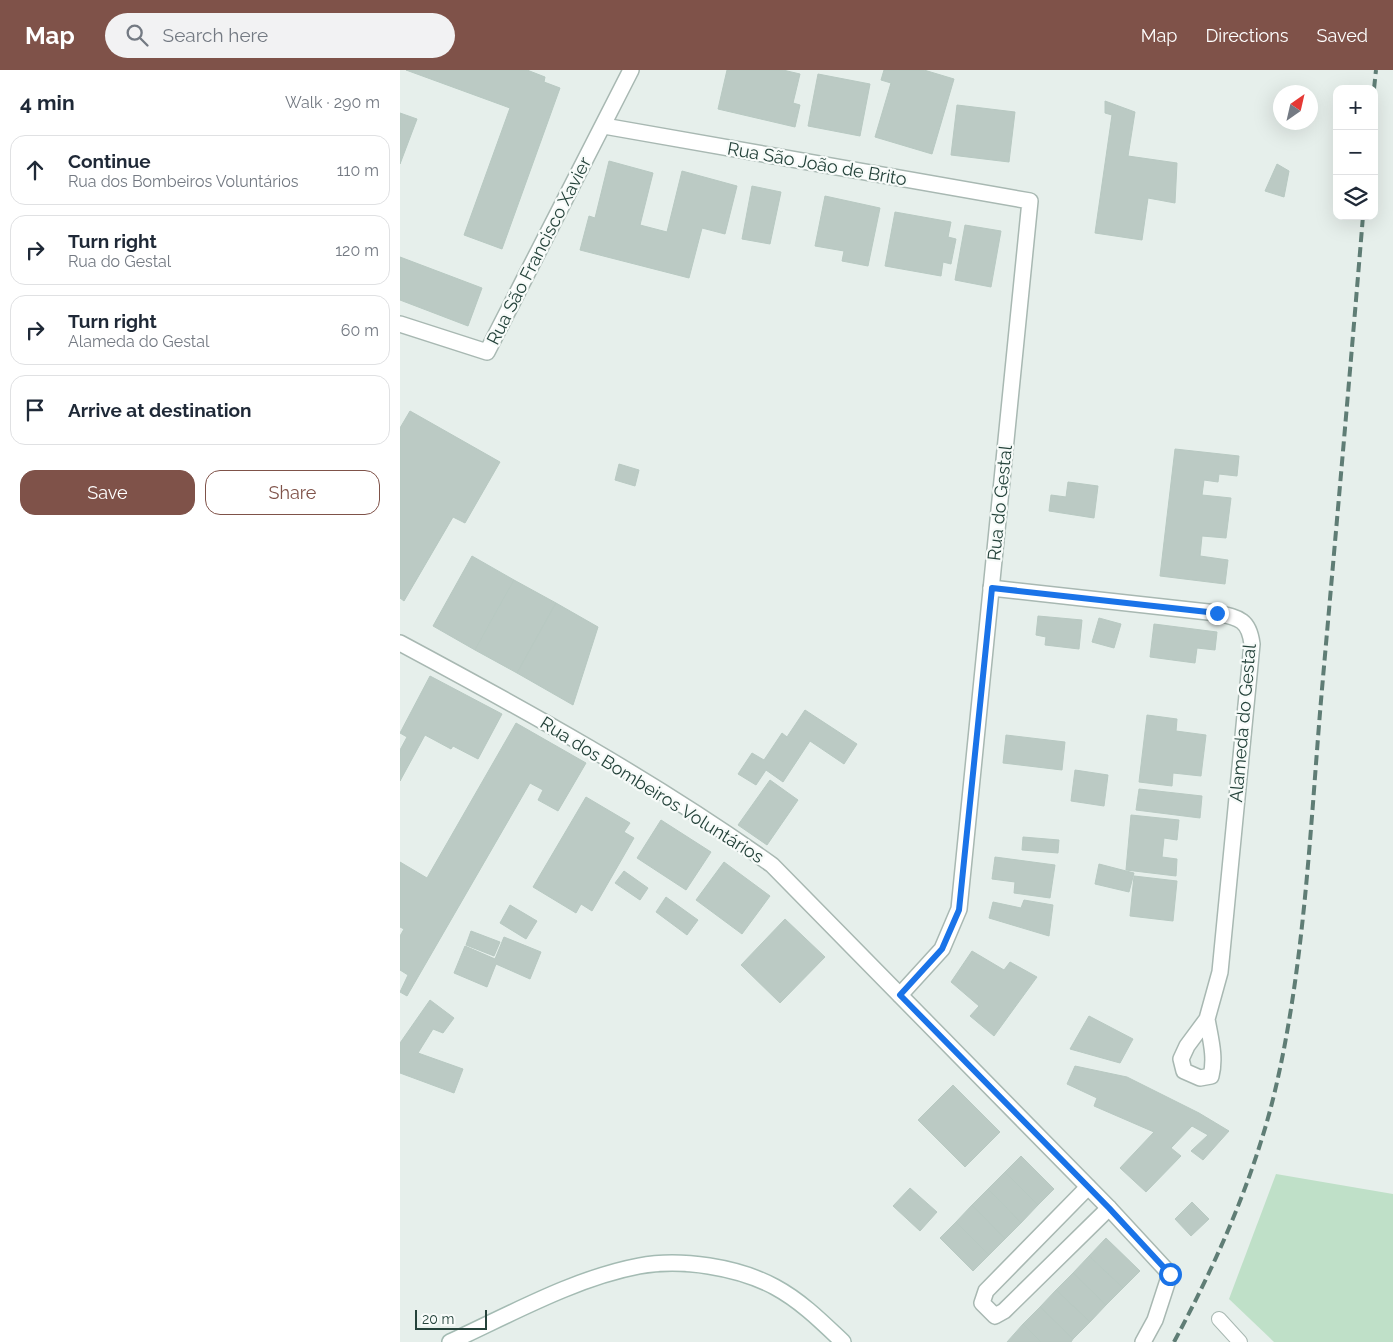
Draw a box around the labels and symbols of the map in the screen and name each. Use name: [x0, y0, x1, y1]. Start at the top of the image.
north arrow: [1273, 85, 1318, 130]
street label: Rua São João de Brito: [726, 137, 909, 190]
street label: Rua São Francisco Xavier: [482, 153, 595, 348]
street label: Rua do Gestal: [983, 444, 1016, 562]
route end: [1206, 602, 1229, 625]
street label: Alameda do Gestal: [1225, 643, 1260, 803]
street label: Rua dos Bombeiros Voluntários: [537, 712, 768, 867]
route start: [1159, 1263, 1182, 1286]
scale bar: [415, 1307, 488, 1330]

